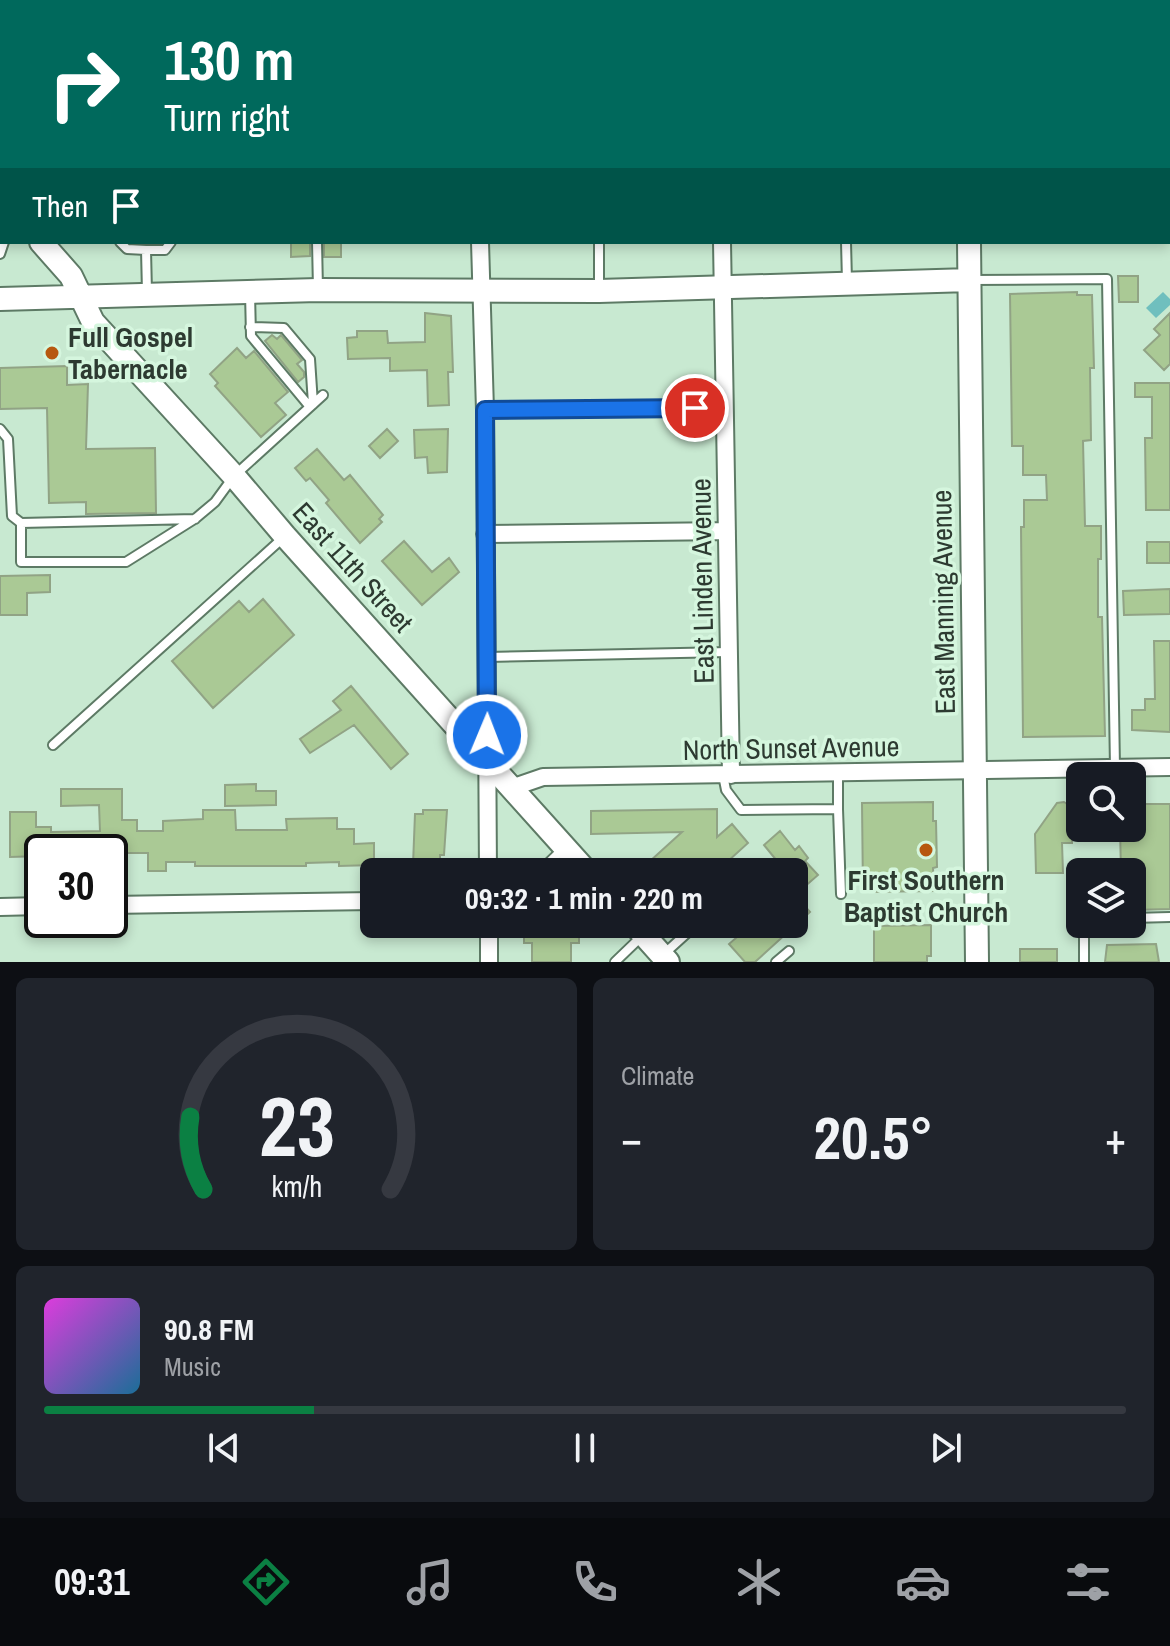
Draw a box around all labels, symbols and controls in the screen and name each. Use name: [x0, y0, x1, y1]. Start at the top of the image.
text: 130 m: [164, 22, 294, 97]
icon: right: [32, 32, 136, 136]
text: Turn right: [164, 94, 289, 142]
icon: arrive: [104, 184, 148, 228]
text: Then: [32, 186, 88, 226]
place label: Full Gospel Tabernacle: [68, 318, 193, 388]
marker: Full Gospel Tabernacle: [43, 344, 61, 362]
pin: [661, 374, 729, 442]
icon: arrive: [673, 386, 717, 430]
street label: East Linden Avenue: [681, 478, 723, 684]
street label: East Manning Avenue: [922, 490, 964, 714]
street label: East 11th Street: [284, 494, 422, 640]
position arrow: [445, 693, 529, 777]
street label: North Sunset Avenue: [682, 727, 900, 769]
map controls: [1066, 762, 1146, 938]
button: search: [1066, 762, 1146, 842]
speed limit sign: 30: [24, 834, 128, 938]
marker: First Southern Baptist Church: [917, 841, 935, 859]
button: layers: [1066, 858, 1146, 938]
place label: First Southern Baptist Church: [844, 861, 1008, 931]
text: 09:32 · 1 min · 220 m: [465, 878, 703, 918]
text: Climate: [621, 1058, 694, 1093]
text: 23: [259, 1070, 334, 1182]
text: 20.5°: [814, 1097, 933, 1178]
text: −: [621, 1108, 642, 1168]
text: +: [1105, 1108, 1126, 1168]
text: km/h: [271, 1167, 322, 1206]
text: 90.8 FM: [164, 1309, 254, 1349]
text: Music: [164, 1349, 221, 1384]
icon: previous: [202, 1426, 246, 1470]
icon: pause: [563, 1426, 607, 1470]
icon: next: [924, 1426, 968, 1470]
icon: directions: [238, 1554, 294, 1610]
icon: music: [402, 1554, 458, 1610]
icon: phone: [567, 1554, 623, 1610]
icon: climate: [731, 1554, 787, 1610]
icon: car: [895, 1554, 951, 1610]
icon: filters: [1060, 1554, 1116, 1610]
text: 09:31: [54, 1558, 130, 1606]

